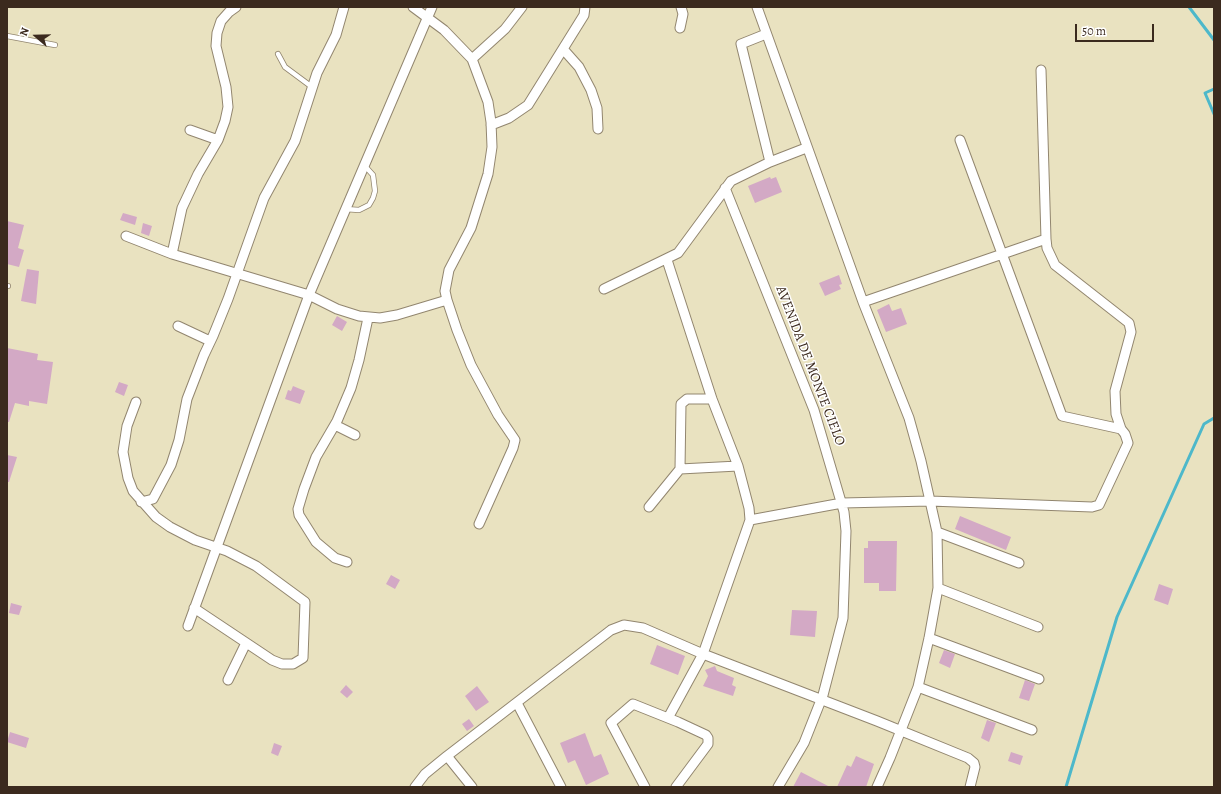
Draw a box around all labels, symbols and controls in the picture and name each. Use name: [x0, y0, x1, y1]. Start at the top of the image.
north arrow: [16, 16, 56, 56]
scale bar: [1077, 16, 1156, 42]
text: 50 m: [1082, 23, 1106, 39]
text: N: [16, 25, 33, 38]
street label: AVENIDA DE MONTE CIELO: [772, 284, 848, 448]

